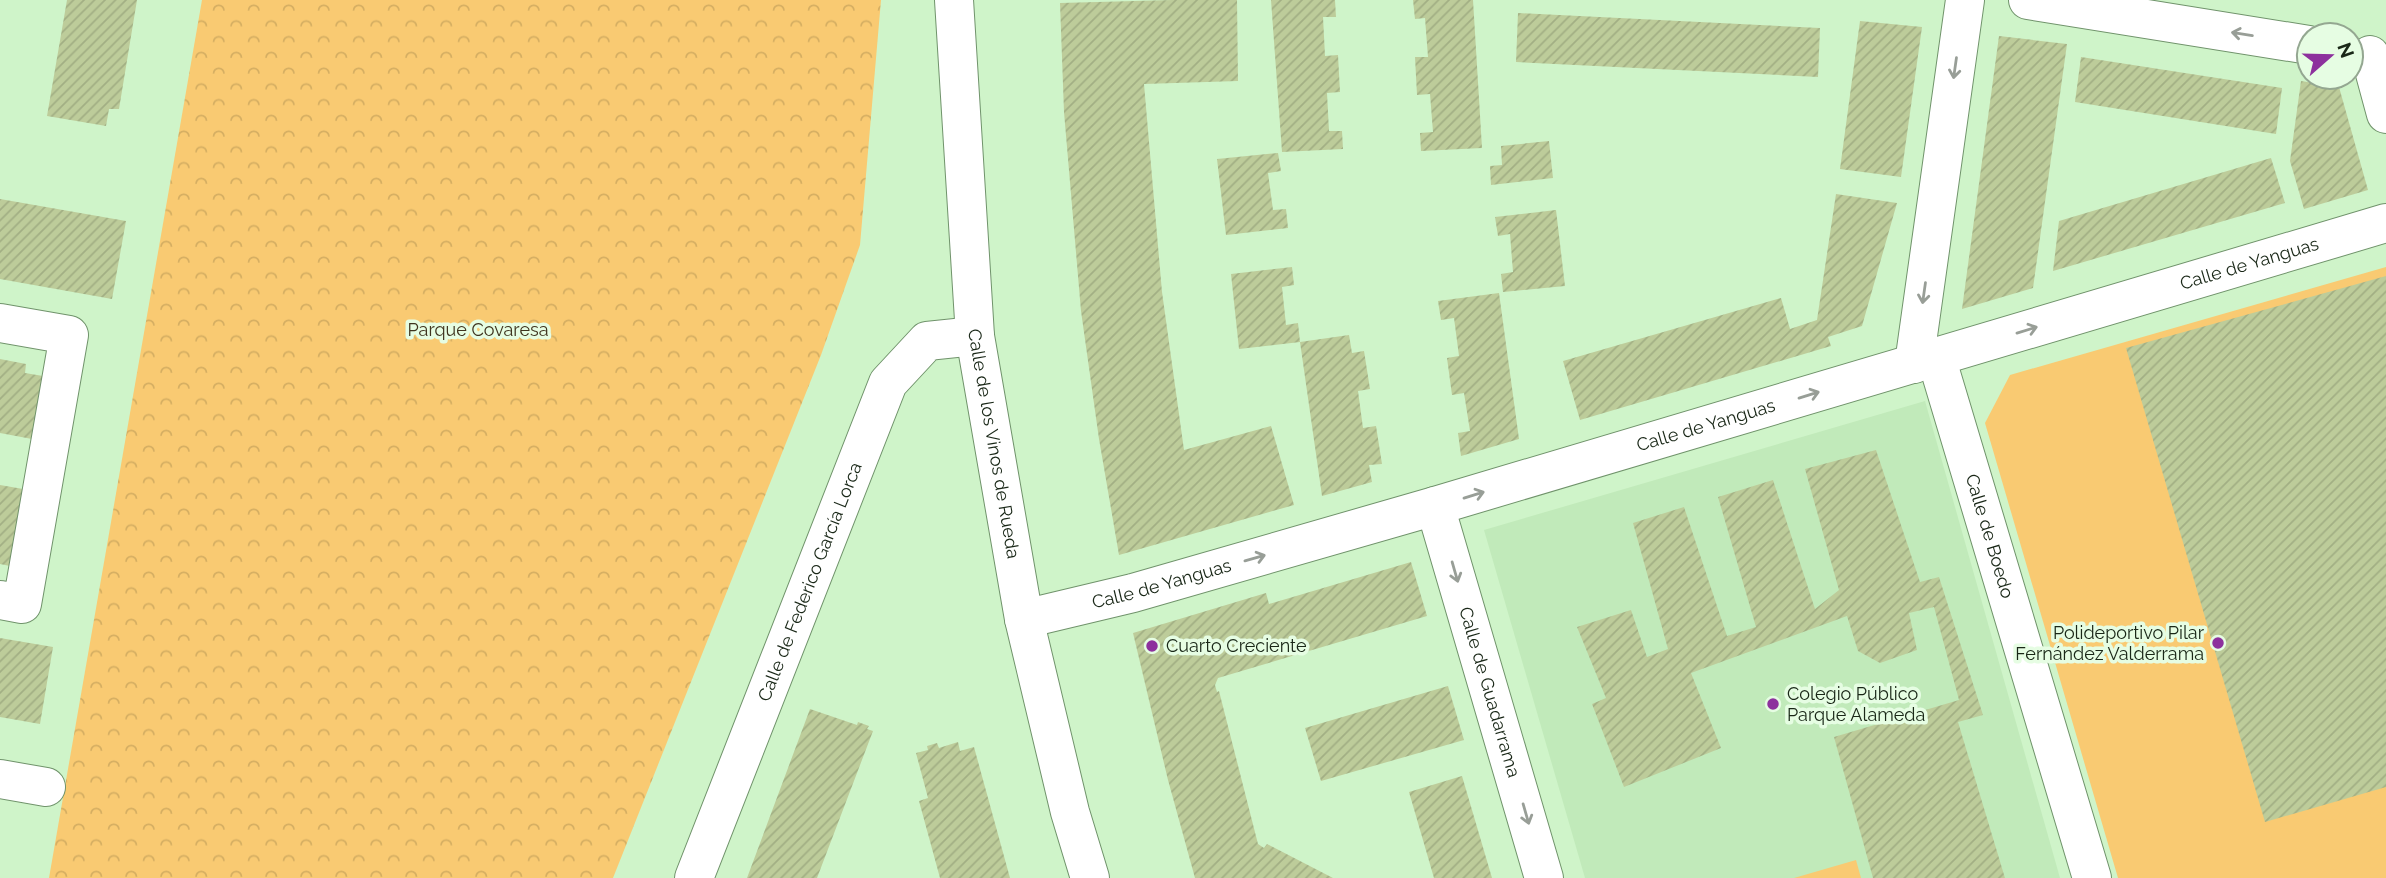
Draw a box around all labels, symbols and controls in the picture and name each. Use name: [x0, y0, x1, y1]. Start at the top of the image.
north arrow: [2295, 21, 2365, 91]
one-way arrow: [2231, 27, 2254, 40]
text: N: [2333, 40, 2359, 61]
one-way arrow: [1949, 56, 1962, 78]
street label: Calle de Yanguas: [2177, 233, 2321, 294]
one-way arrow: [1918, 281, 1931, 304]
park label: Parque Covaresa: [408, 319, 548, 340]
one-way arrow: [2016, 322, 2038, 335]
street label: Calle de los Vinos de Rueda: [965, 328, 1024, 560]
one-way arrow: [1798, 387, 1820, 400]
street label: Calle de Yanguas: [1634, 394, 1778, 455]
street label: Calle de Federico García Lorca: [753, 459, 866, 704]
street label: Calle de Boedo: [1962, 471, 2019, 601]
one-way arrow: [1463, 487, 1485, 500]
one-way arrow: [1244, 551, 1266, 564]
street label: Calle de Yanguas: [1090, 554, 1234, 612]
one-way arrow: [1449, 560, 1462, 582]
street label: Calle de Guadarrama: [1455, 604, 1525, 780]
place label: Polideportivo Pilar Fernández Valderrama: [2015, 622, 2205, 664]
place label: Cuarto Creciente: [1166, 635, 1307, 656]
marker: Polideportivo Pilar Fernández Valderrama: [2210, 635, 2226, 651]
marker: Cuarto Creciente: [1144, 638, 1160, 654]
place label: Colegio Público Parque Alameda: [1787, 683, 1925, 725]
marker: Colegio Público Parque Alameda: [1765, 696, 1781, 712]
one-way arrow: [1520, 802, 1533, 824]

